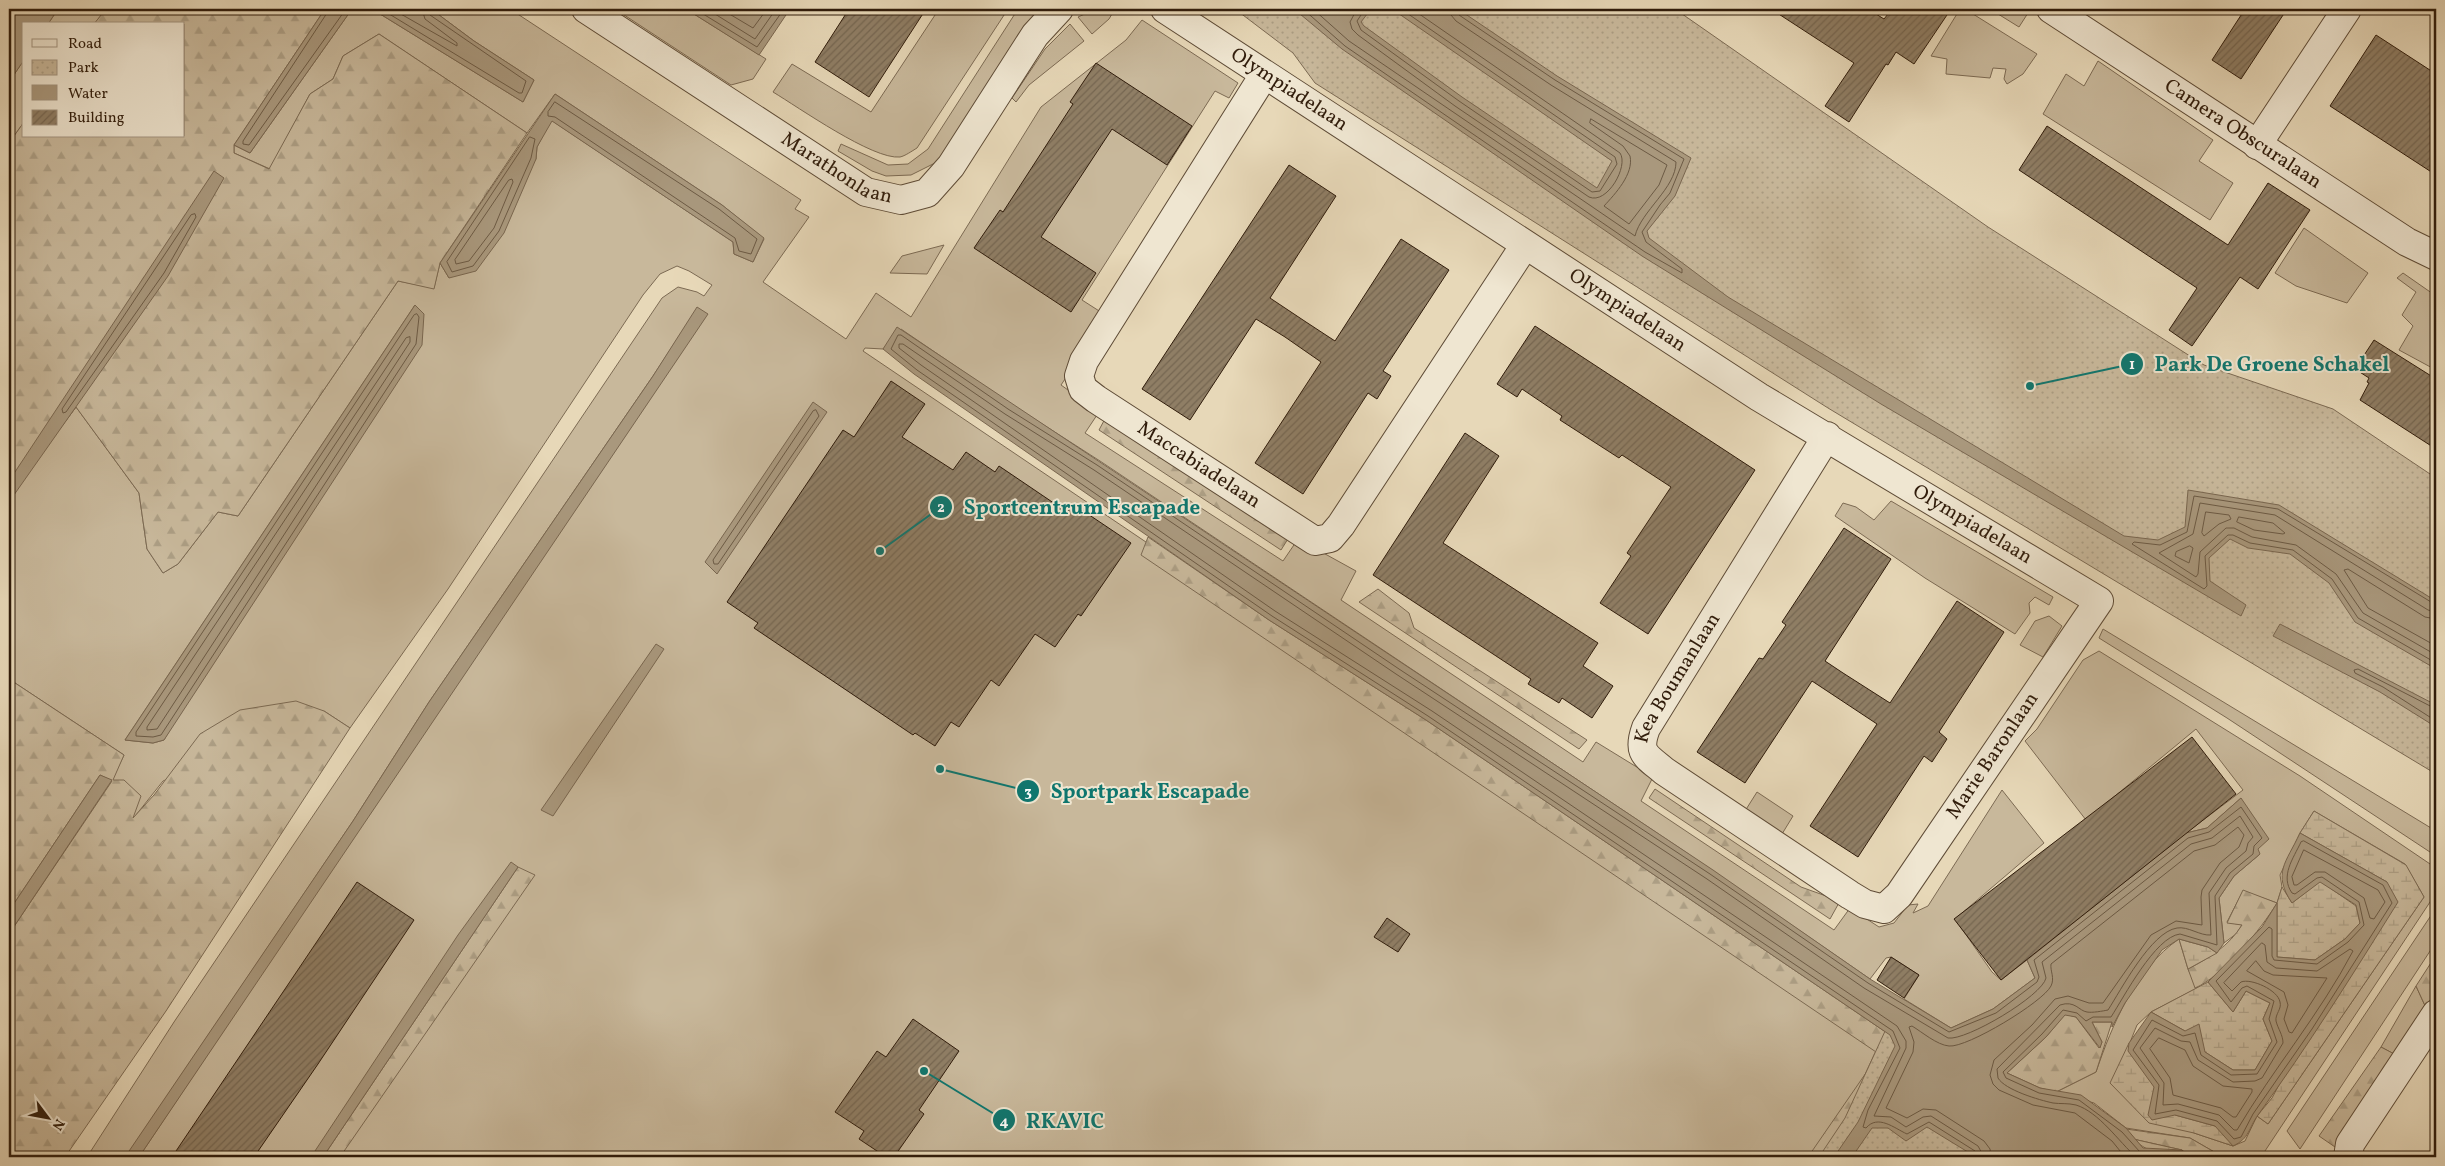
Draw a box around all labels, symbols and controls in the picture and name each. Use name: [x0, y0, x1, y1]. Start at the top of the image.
legend: [22, 22, 185, 138]
text: Road: [68, 34, 102, 55]
street label: Olympiadelaan: [1225, 41, 1353, 139]
text: Park: [68, 58, 99, 79]
street label: Camera Obscuralaan: [2158, 73, 2327, 196]
text: Water: [68, 84, 108, 105]
text: Building: [68, 108, 125, 129]
street label: Marathonlaan: [775, 126, 895, 212]
street label: Olympiadelaan: [1563, 262, 1691, 360]
callout: Park De Groene Schakel: [2119, 346, 2399, 382]
text: Park De Groene Schakel: [2155, 351, 2390, 380]
text: 1: [2129, 355, 2135, 376]
street label: Maccabiadelaan: [1131, 415, 1266, 516]
street label: Olympiadelaan: [1907, 478, 2037, 572]
callout: Sportcentrum Escapade: [928, 489, 1210, 525]
text: Sportcentrum Escapade: [964, 494, 1200, 523]
text: 2: [937, 498, 945, 519]
street label: Kea Boumanlaan: [1628, 608, 1728, 746]
street label: Marie Baronlaan: [1940, 687, 2046, 825]
callout: Sportpark Escapade: [1015, 773, 1259, 809]
text: Sportpark Escapade: [1051, 778, 1249, 807]
text: 3: [1024, 782, 1032, 803]
north arrow: [22, 1094, 72, 1144]
callout: RKAVIC: [991, 1102, 1114, 1138]
text: RKAVIC: [1026, 1108, 1104, 1137]
text: 4: [999, 1112, 1009, 1133]
text: N: [47, 1115, 69, 1133]

